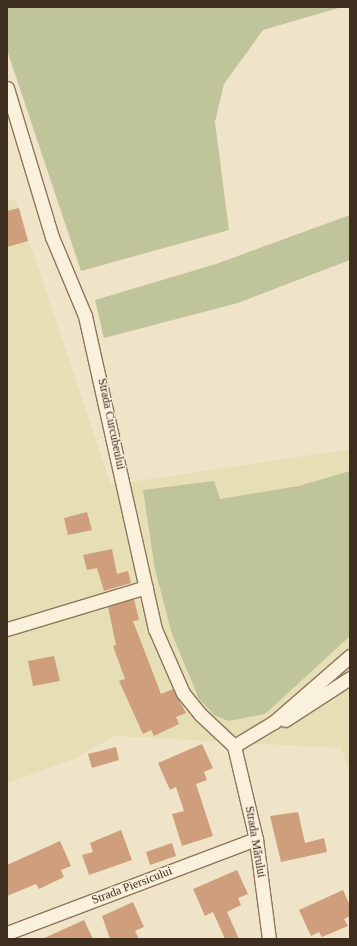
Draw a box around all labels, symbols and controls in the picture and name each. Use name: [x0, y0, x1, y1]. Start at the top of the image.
street label: Strada Curcubeului: [94, 377, 128, 471]
street label: Strada Mărului: [242, 805, 268, 879]
street label: Strada Piersicului: [90, 864, 174, 908]

